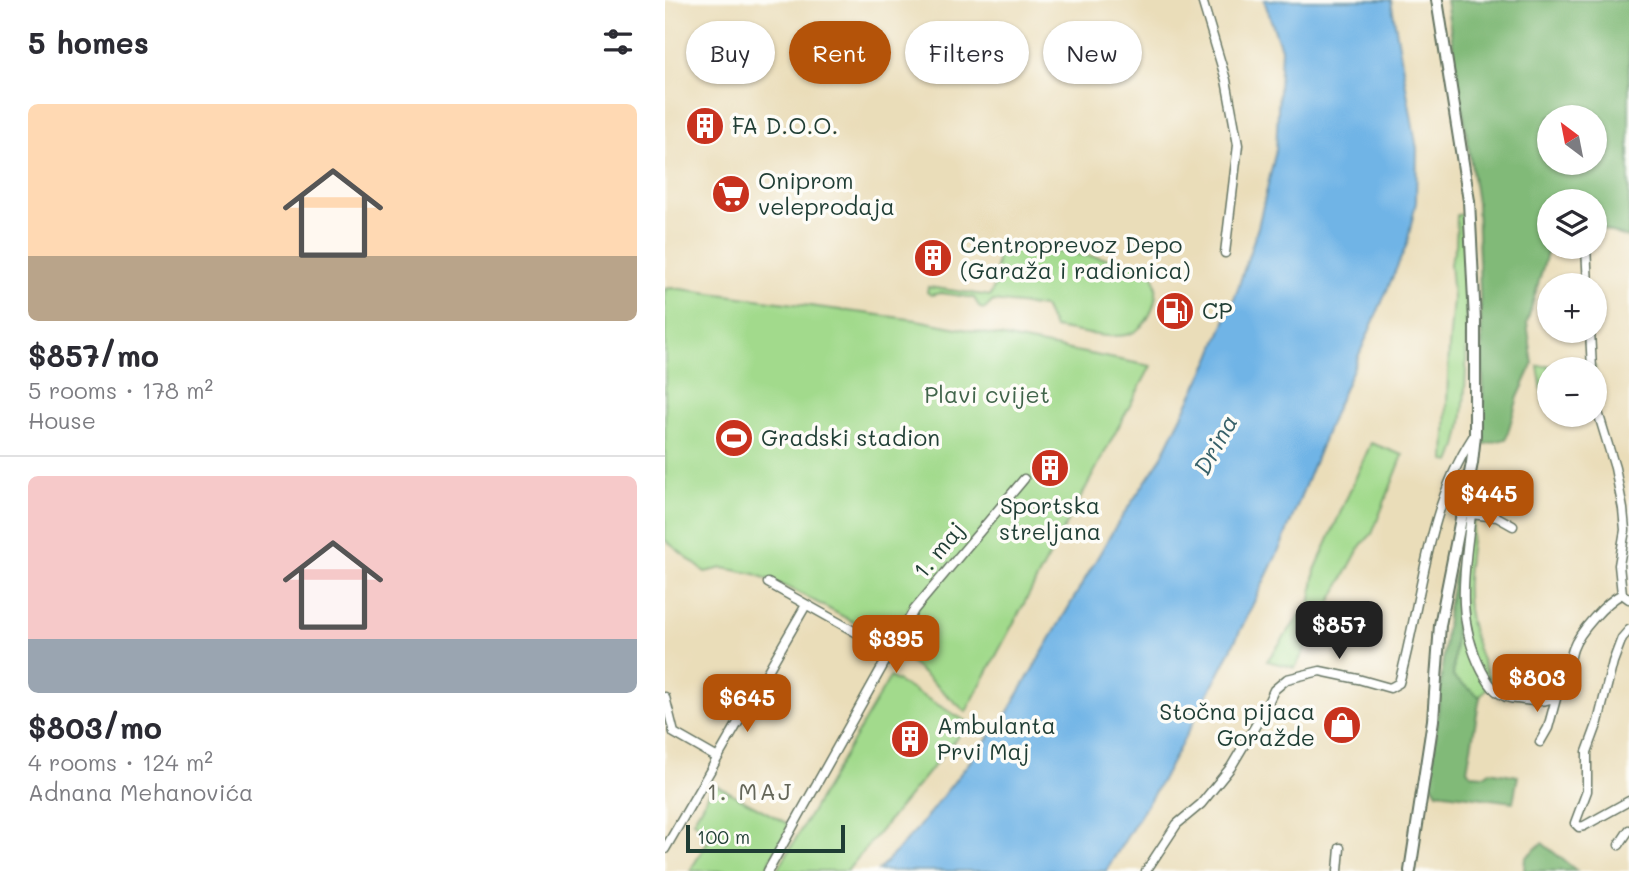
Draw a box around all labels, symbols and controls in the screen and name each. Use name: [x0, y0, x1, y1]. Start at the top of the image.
chip: Buy: [686, 21, 775, 84]
chip: Rent: [789, 21, 891, 84]
chip: Filters: [905, 21, 1029, 84]
chip: New: [1043, 21, 1142, 84]
text: 5 homes: [28, 22, 149, 62]
icon: filters: [599, 23, 637, 61]
building icon: FA D.O.O.: [684, 105, 726, 147]
north arrow: [1537, 105, 1607, 175]
map controls: [1537, 105, 1607, 427]
place label: FA D.O.O.: [732, 110, 838, 140]
icon: home: [270, 150, 396, 276]
place label: Oniprom veleprodaja: [758, 165, 895, 221]
supermarket icon: Oniprom veleprodaja: [710, 173, 752, 215]
button: layers: [1537, 189, 1607, 259]
place label: Centroprevoz Depo (Garaža i radionica): [960, 229, 1191, 285]
building icon: Centroprevoz Depo (Garaža i radionica): [912, 237, 954, 279]
button: +: [1537, 273, 1607, 343]
fuel station icon: CP: [1154, 290, 1196, 332]
place label: CP: [1202, 295, 1232, 325]
text: $857/mo: [28, 335, 159, 375]
button: −: [1537, 357, 1607, 427]
text: 5 rooms · 178 m²: [28, 375, 213, 405]
park label: Plavi cvijet: [924, 379, 1050, 409]
text: House: [28, 405, 96, 435]
water label: Drina: [1186, 409, 1244, 480]
sports icon: Gradski stadion: [713, 417, 755, 459]
place label: Gradski stadion: [761, 422, 940, 452]
building icon: Sportska streljana: [1029, 447, 1071, 489]
pin: $445: [1448, 470, 1530, 530]
text: $445: [1461, 478, 1517, 508]
place label: Sportska streljana: [999, 490, 1101, 546]
street label: 1. maj: [906, 515, 971, 584]
icon: home: [270, 522, 396, 648]
pin: $857: [1298, 602, 1380, 661]
text: $857: [1312, 609, 1366, 639]
pin: $395: [855, 616, 937, 675]
text: $395: [868, 623, 924, 653]
pin: $803: [1496, 654, 1578, 714]
text: $803: [1508, 662, 1566, 692]
pin: $645: [706, 674, 788, 734]
text: $645: [719, 682, 775, 712]
place label: Stočna pijaca Goražde: [1159, 696, 1315, 752]
shop icon: Stočna pijaca Goražde: [1321, 704, 1363, 746]
text: $803/mo: [28, 707, 162, 747]
place label: Ambulanta Prvi Maj: [937, 710, 1056, 766]
building icon: Ambulanta Prvi Maj: [889, 718, 931, 760]
text: 4 rooms · 124 m²: [28, 747, 213, 777]
district label: 1. MAJ: [707, 775, 793, 806]
text: Adnana Mehanovića: [28, 777, 253, 807]
scale bar: [686, 822, 845, 854]
text: 100 m: [697, 824, 750, 849]

